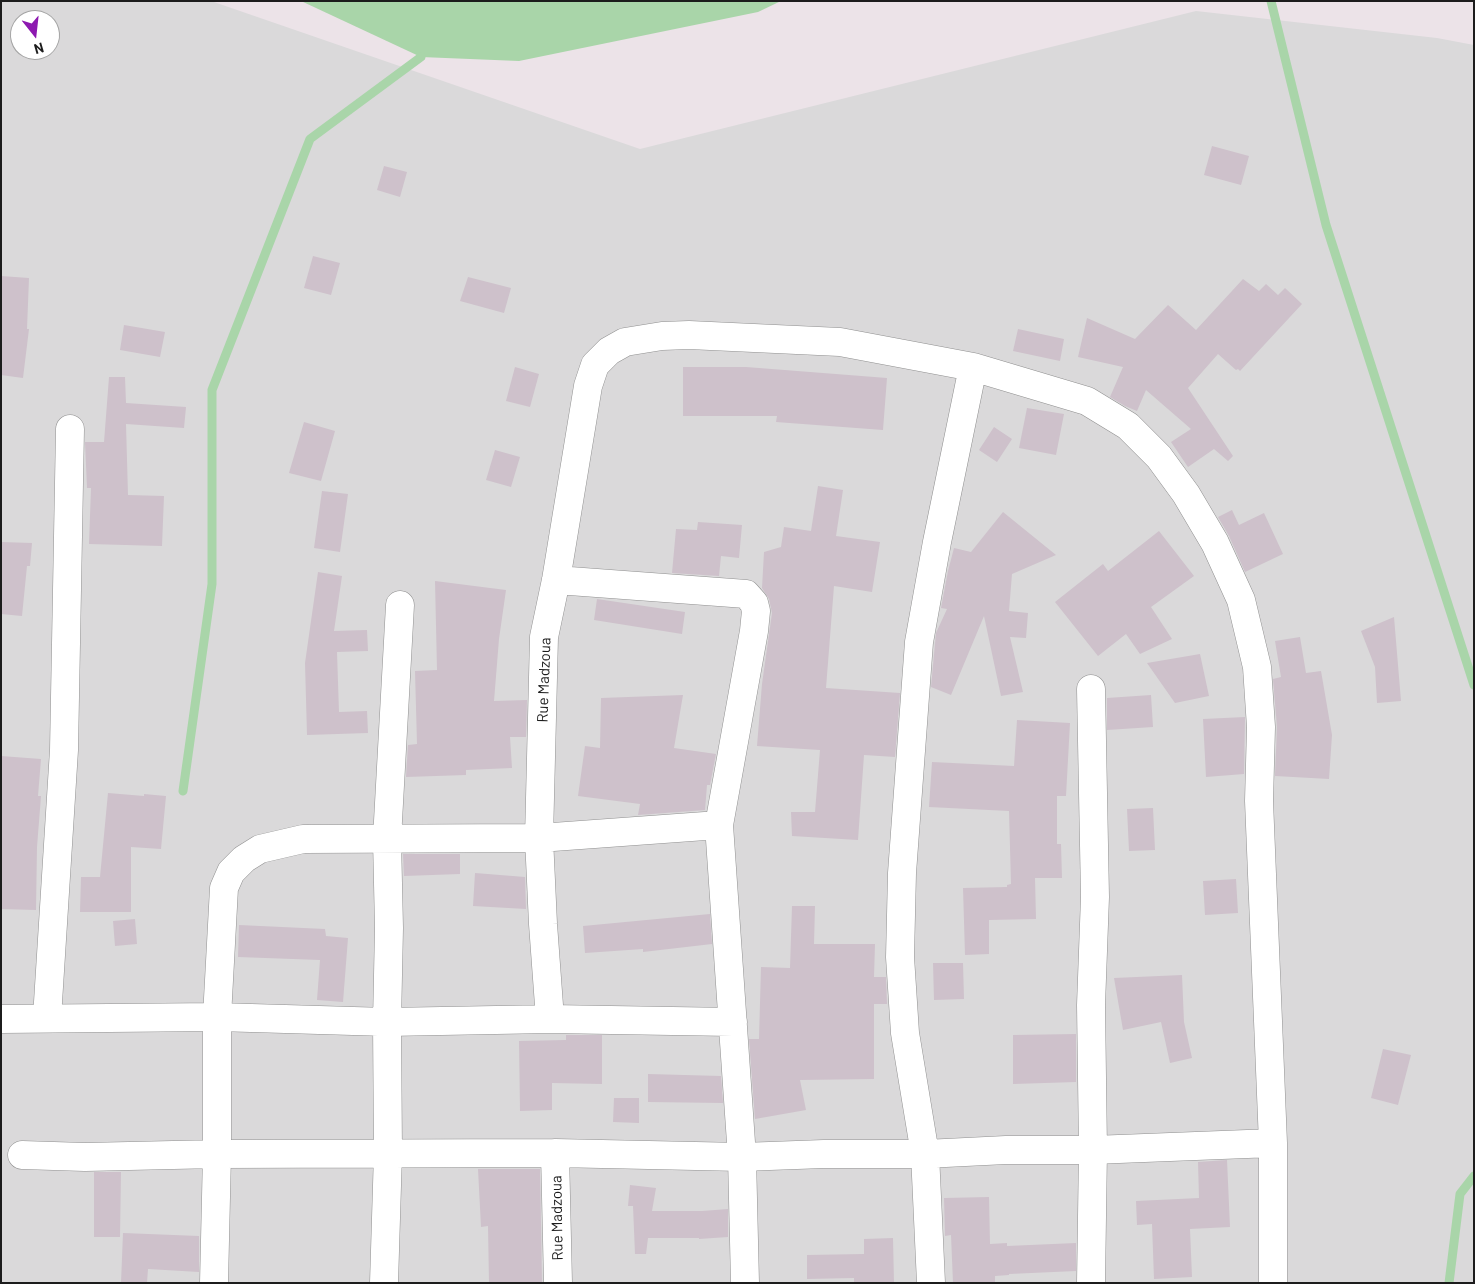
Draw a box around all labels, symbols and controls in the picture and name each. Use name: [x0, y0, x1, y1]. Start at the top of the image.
north arrow: [10, 10, 60, 60]
text: N: [32, 39, 46, 58]
street label: Rue Madzoua: [534, 637, 554, 723]
street label: Rue Madzoua: [547, 1175, 567, 1261]

